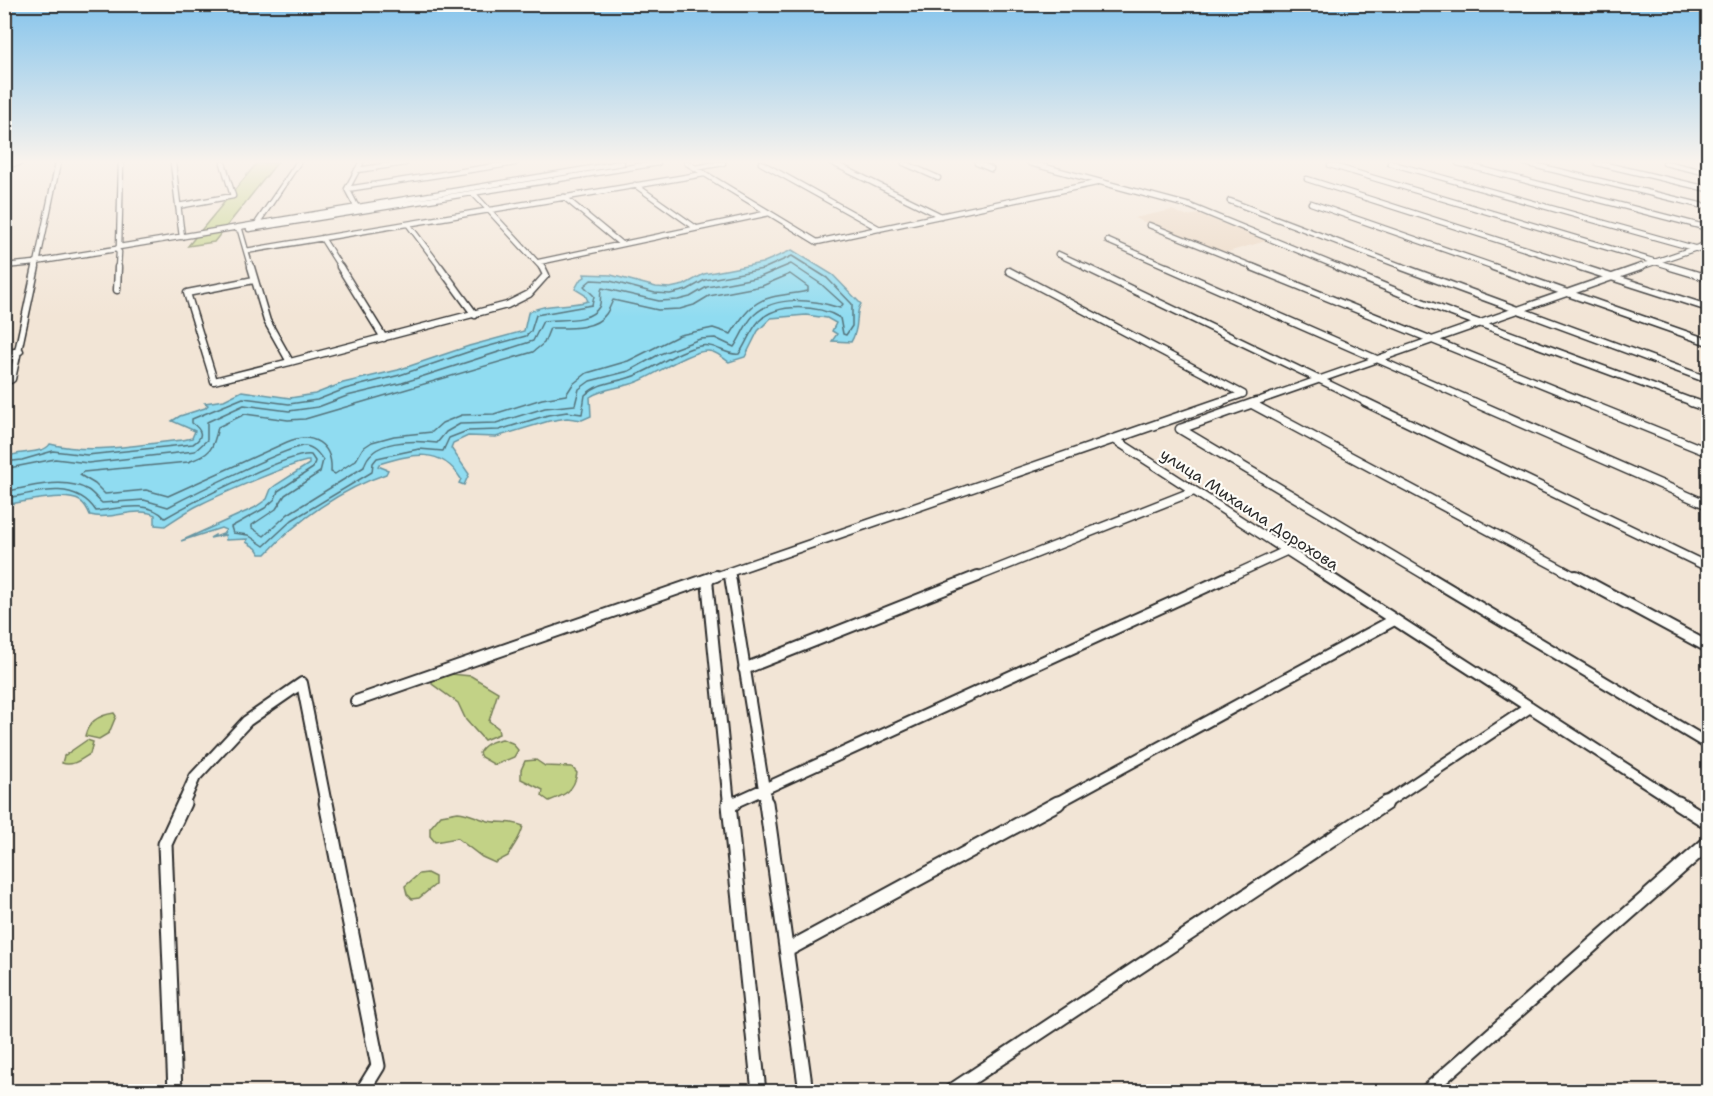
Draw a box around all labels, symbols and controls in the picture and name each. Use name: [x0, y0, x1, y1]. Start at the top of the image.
street label: улица Михаила Дорохова: [1156, 444, 1343, 575]

